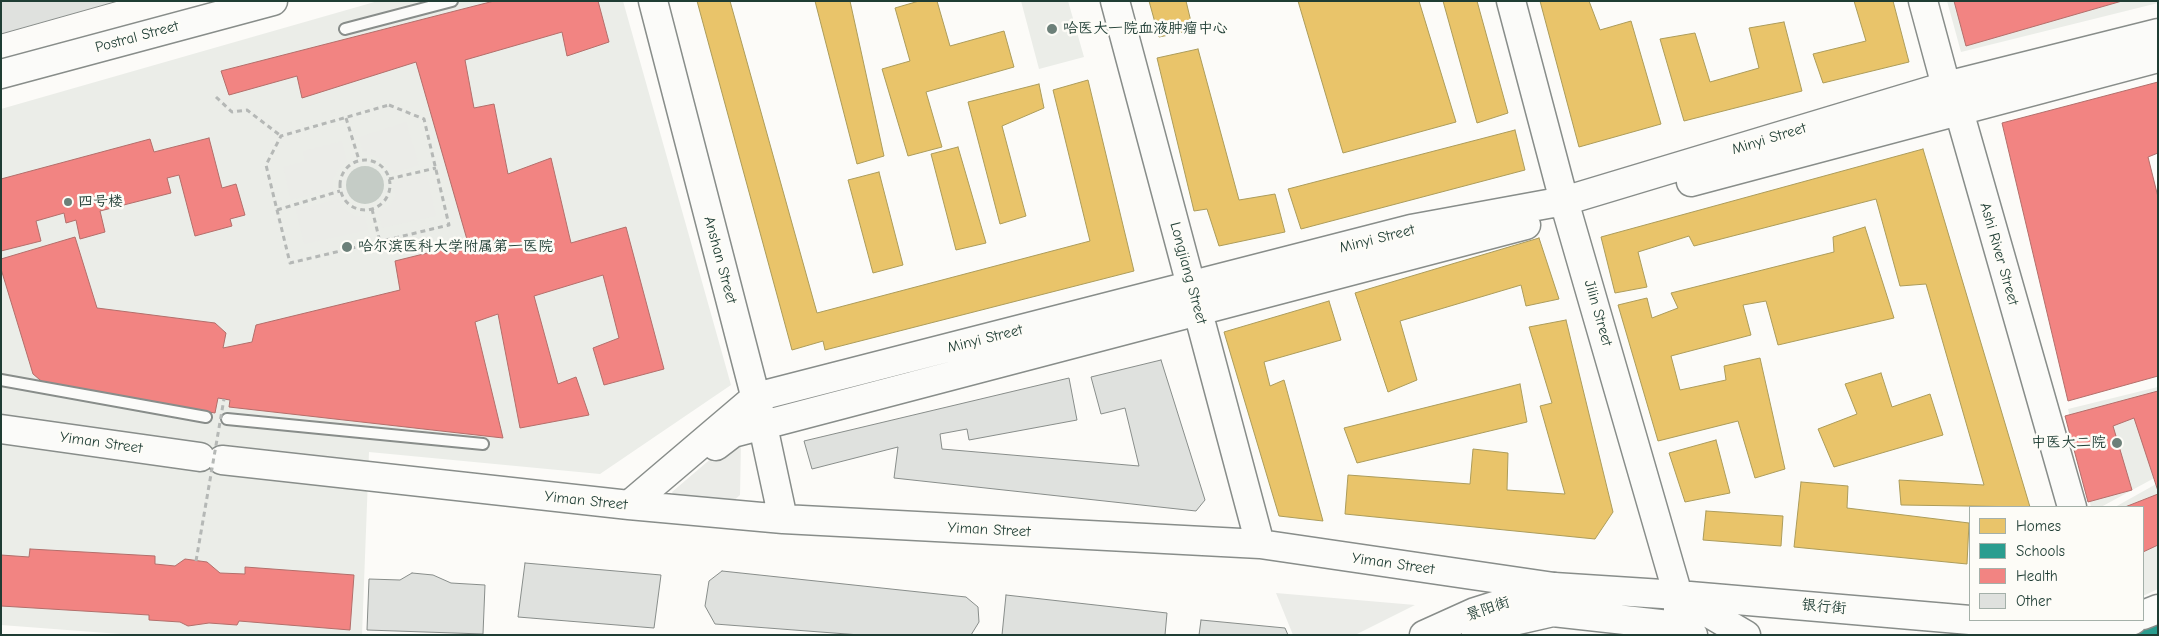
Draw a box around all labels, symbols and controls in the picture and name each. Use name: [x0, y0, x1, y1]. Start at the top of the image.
street label: Postral Street: [93, 17, 181, 57]
place label: 哈医大一院血液肿瘤中心: [1063, 20, 1228, 38]
marker: 哈医大一院血液肿瘤中心: [1045, 22, 1059, 36]
street label: Minyi Street: [1730, 119, 1808, 159]
place label: 四号楼: [78, 193, 123, 211]
marker: 四号楼: [62, 196, 74, 208]
street label: Ashi River Street: [1976, 201, 2022, 307]
street label: Anshan Street: [700, 214, 740, 306]
street label: Longjiang Street: [1166, 220, 1210, 326]
street label: Minyi Street: [1337, 221, 1417, 257]
place label: 哈尔滨医科大学附属第一医院: [358, 238, 553, 256]
marker: 哈尔滨医科大学附属第一医院: [340, 240, 354, 254]
street label: Jilin Street: [1580, 278, 1616, 348]
street label: Minyi Street: [945, 321, 1025, 357]
street label: Yiman Street: [58, 428, 144, 458]
place label: 中医大二院: [2031, 434, 2106, 452]
marker: 中医大二院: [2110, 436, 2124, 450]
street label: Yiman Street: [544, 488, 628, 514]
legend: [1969, 506, 2144, 621]
text: Homes: [2016, 517, 2061, 535]
street label: Yiman Street: [947, 519, 1031, 541]
text: Schools: [2016, 542, 2065, 560]
street label: Yiman Street: [1350, 549, 1436, 579]
text: Health: [2016, 567, 2058, 585]
text: Other: [2016, 592, 2051, 610]
street label: 景阳街: [1464, 593, 1512, 625]
street label: 银行街: [1801, 596, 1847, 618]

